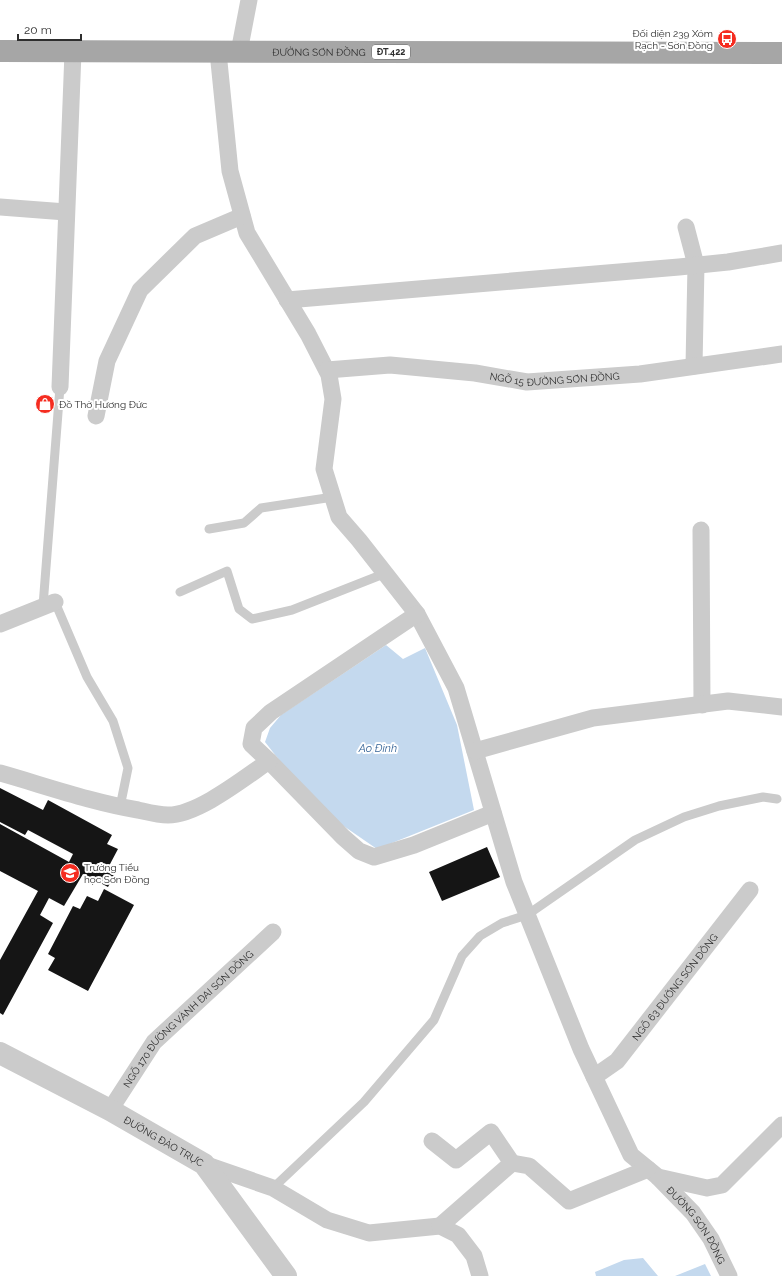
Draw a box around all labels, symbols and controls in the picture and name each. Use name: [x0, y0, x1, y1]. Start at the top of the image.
scale bar: [18, 16, 81, 42]
text: 20 m: [24, 23, 52, 37]
place label: Đối diện 239 Xóm Rạch - Sơn Đồng: [633, 28, 713, 51]
bus stop icon: Đối diện 239 Xóm Rạch - Sơn Đồng: [716, 28, 738, 50]
road number: ĐT.422: [372, 45, 410, 59]
street label: ĐƯỜNG SƠN ĐỒNG: [272, 46, 366, 57]
street label: NGÕ 15 ĐƯỜNG SƠN ĐỒNG: [489, 370, 620, 388]
shop icon: Đồ Thờ Hương Đức: [34, 393, 56, 415]
place label: Đồ Thờ Hương Đức: [59, 399, 148, 410]
water label: Ao Đình: [358, 742, 397, 755]
school or university icon: Trường Tiểu học Sơn Đồng: [59, 862, 81, 884]
place label: Trường Tiểu học Sơn Đồng: [84, 862, 149, 885]
street label: NGÕ 63 ĐƯỜNG SƠN ĐỒNG: [630, 931, 720, 1042]
street label: NGÕ 170 ĐƯỜNG VÀNH ĐAI SƠN ĐỒNG: [121, 948, 255, 1089]
street label: ĐƯỜNG ĐÀO TRỰC: [122, 1114, 206, 1168]
street label: ĐƯỜNG SƠN ĐỒNG: [665, 1184, 728, 1266]

